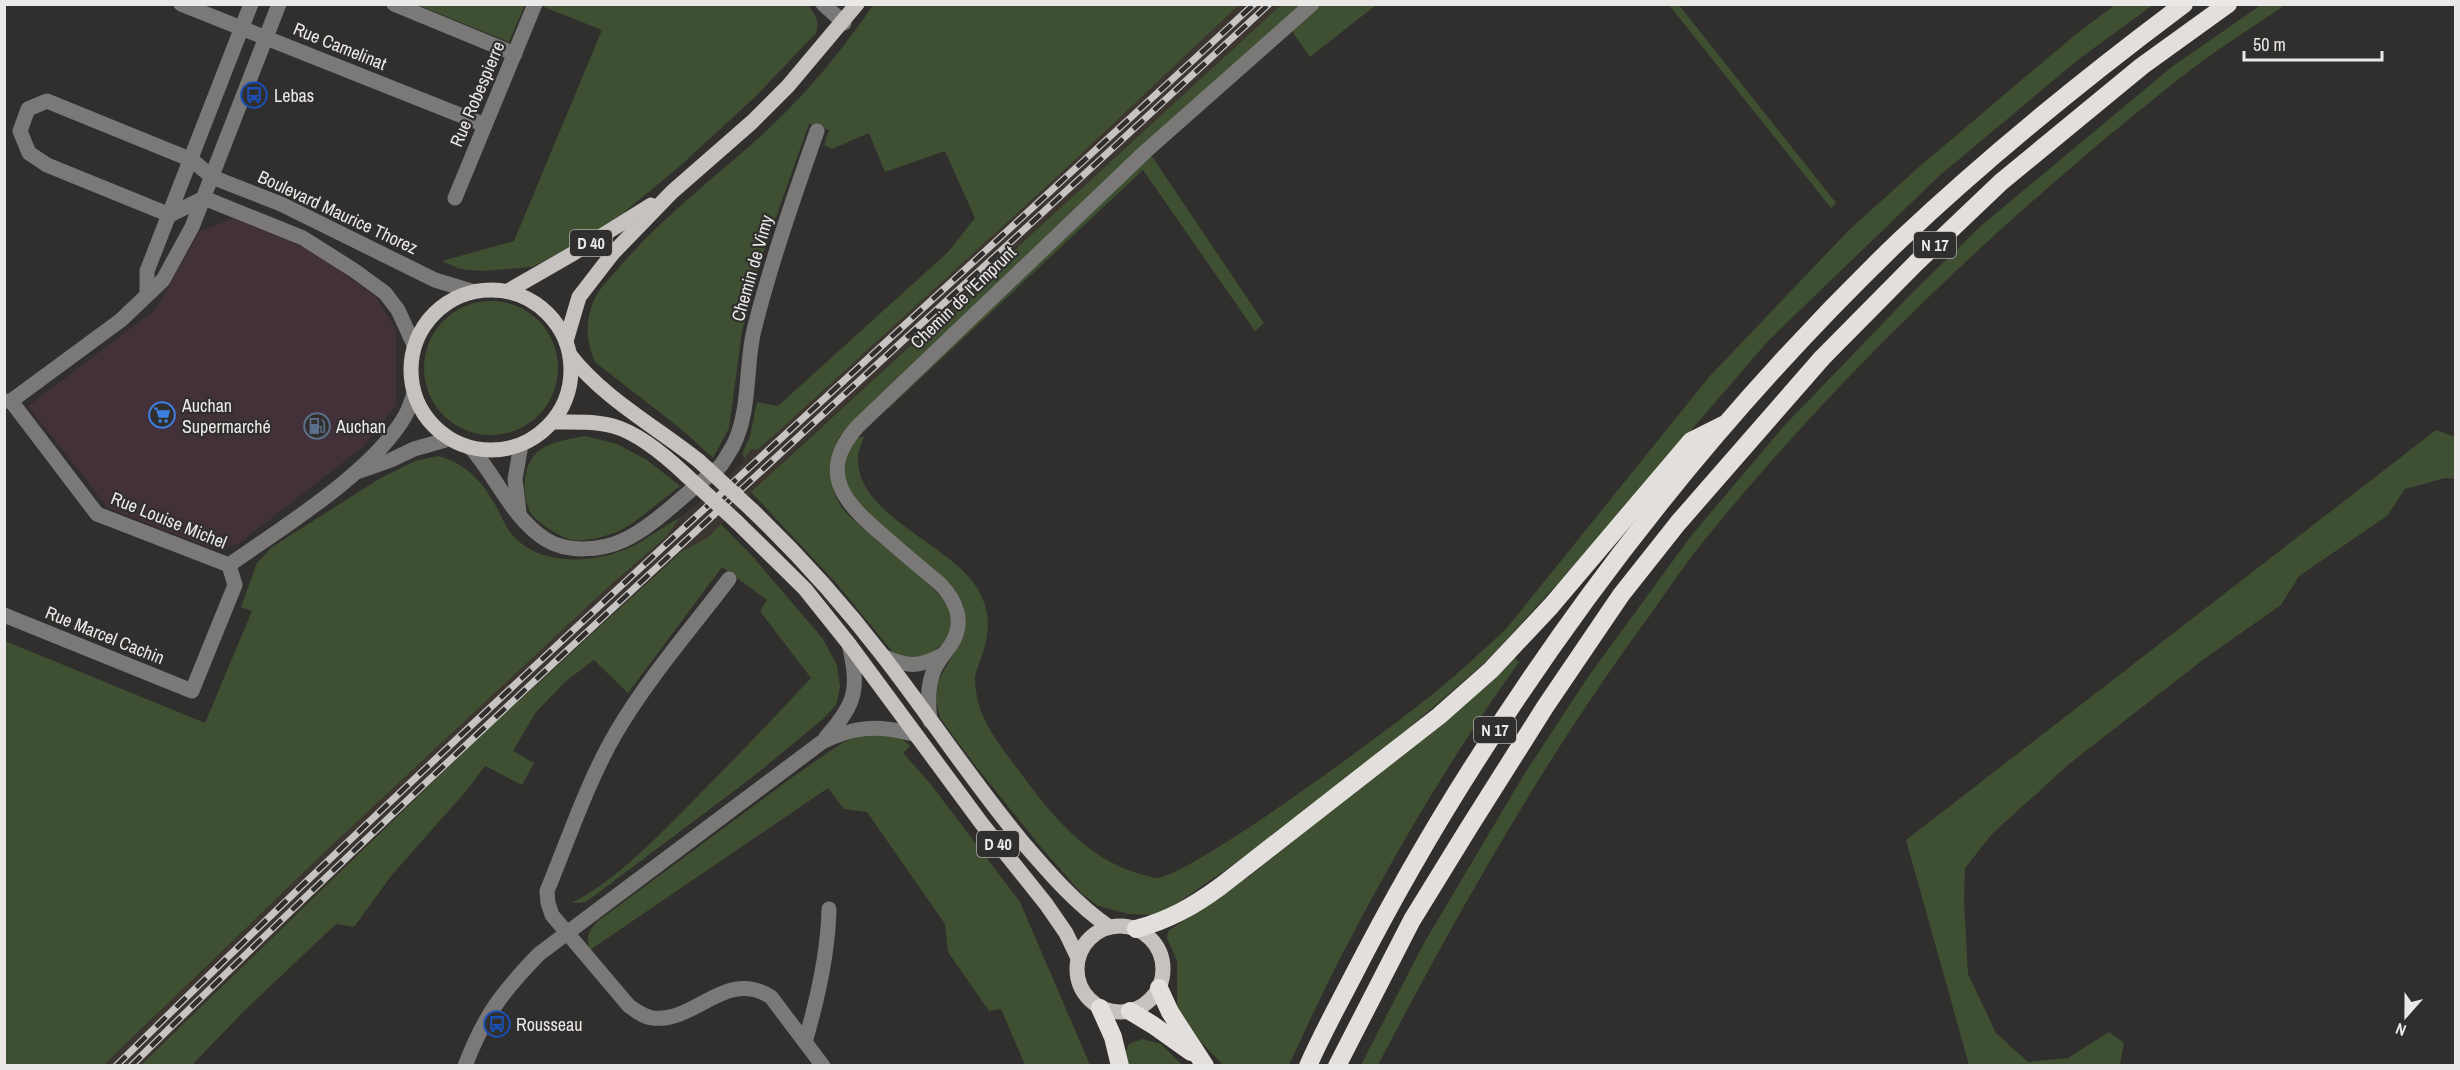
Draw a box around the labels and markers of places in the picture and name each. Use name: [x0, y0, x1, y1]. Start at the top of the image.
bus stop icon: Lebas: [239, 80, 269, 110]
place label: Lebas: [274, 83, 314, 108]
place label: Auchan Supermarché: [181, 393, 271, 439]
supermarket icon: Auchan Supermarché: [147, 400, 177, 430]
fuel station icon: Auchan: [302, 411, 332, 441]
place label: Auchan: [335, 414, 386, 439]
bus stop icon: Rousseau: [482, 1009, 512, 1039]
place label: Rousseau: [516, 1012, 582, 1037]

